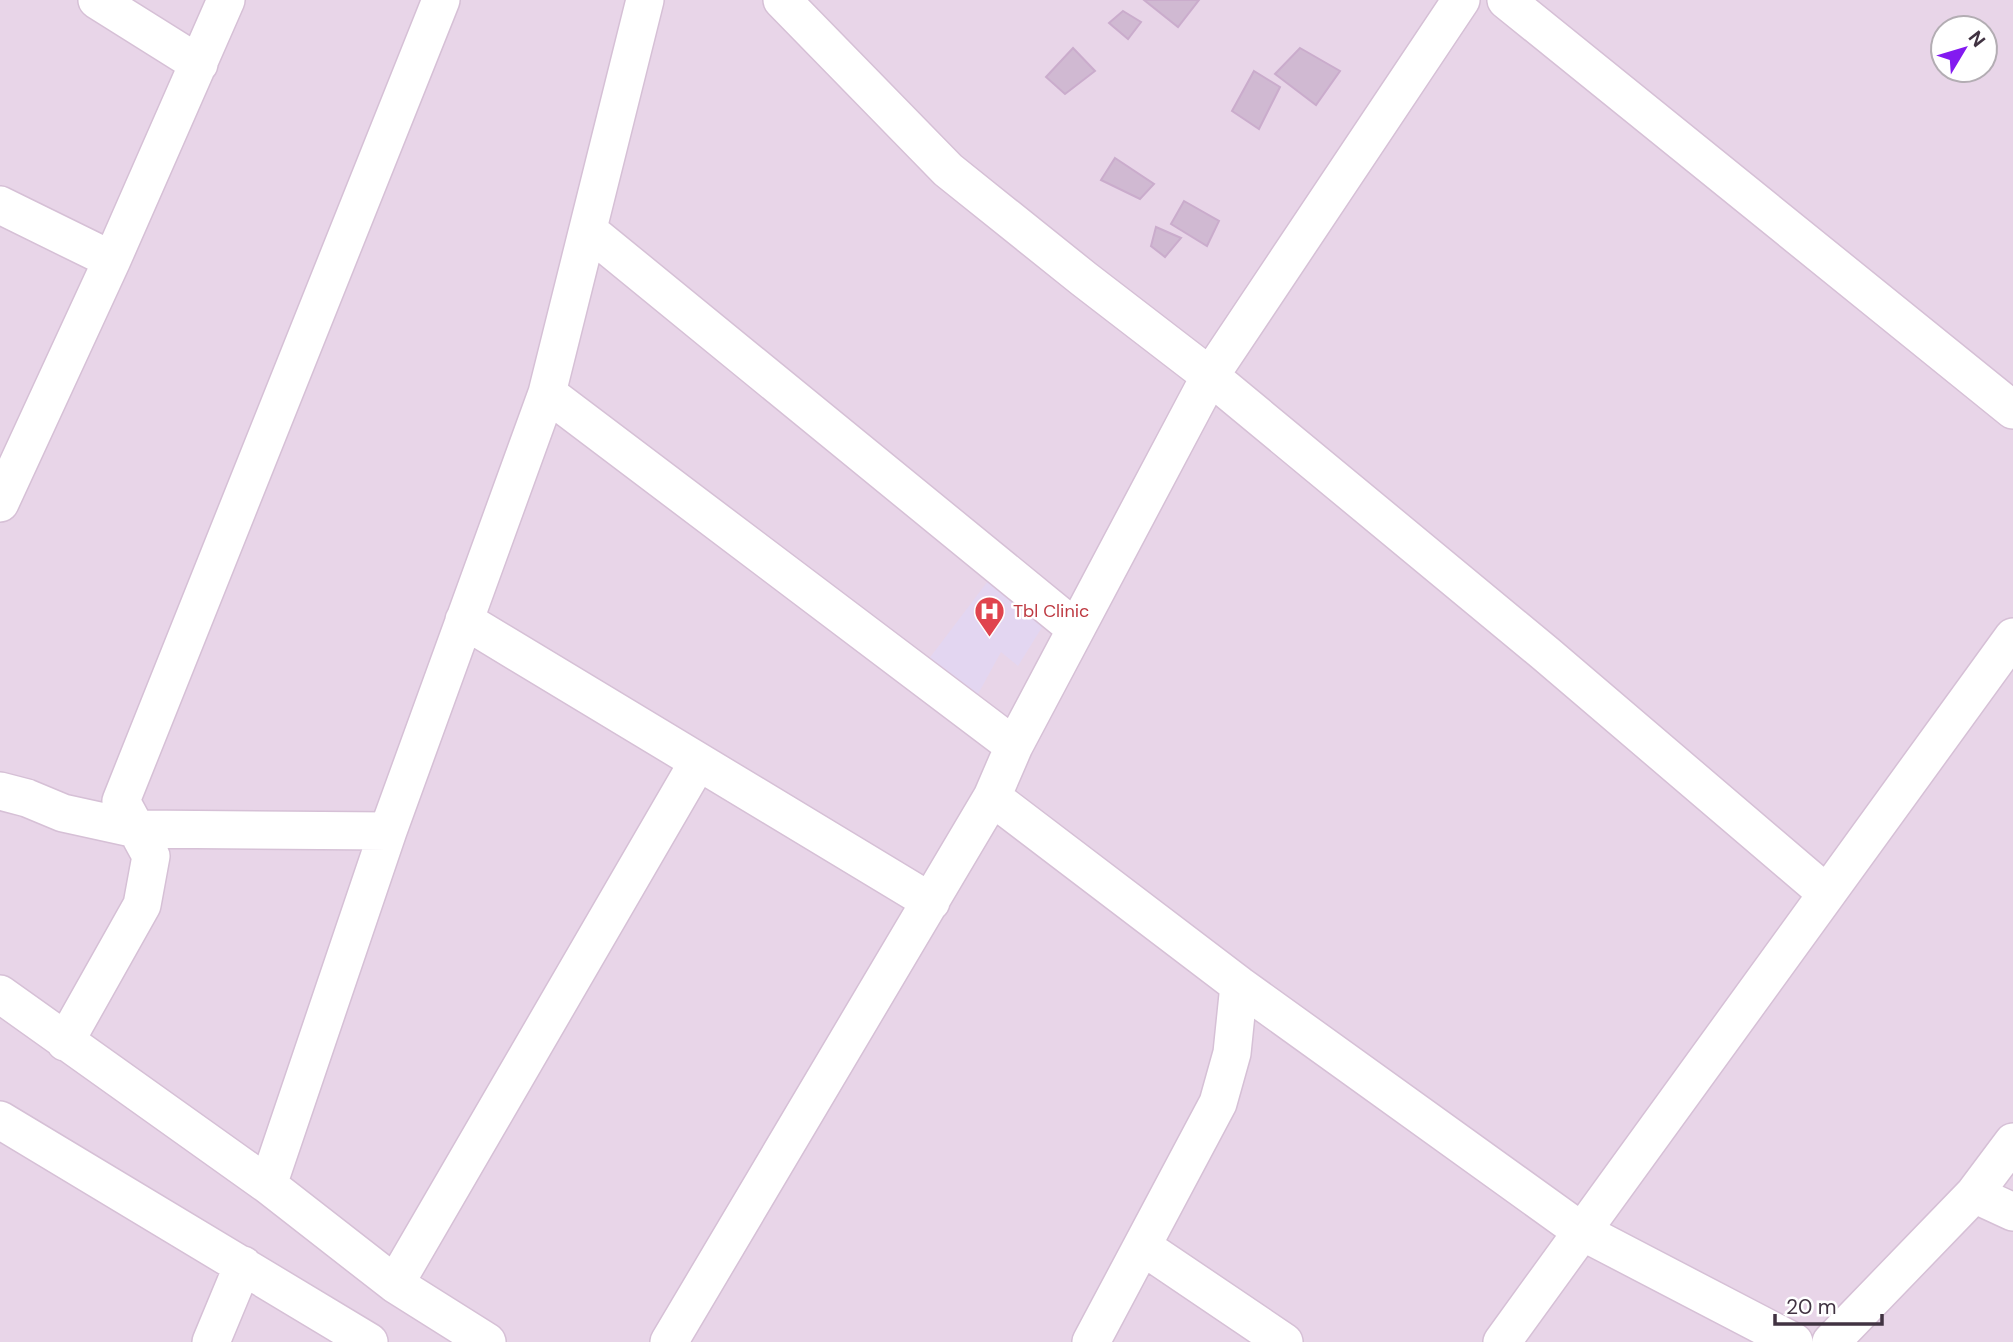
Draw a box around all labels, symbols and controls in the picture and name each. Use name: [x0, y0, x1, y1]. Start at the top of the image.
north arrow: [1929, 14, 1999, 84]
text: N: [1963, 26, 1991, 52]
hospital icon: Tbl Clinic: [973, 594, 1007, 638]
place label: Tbl Clinic: [1013, 599, 1089, 623]
scale bar: [1775, 1282, 1882, 1326]
text: 20 m: [1786, 1293, 1837, 1321]

